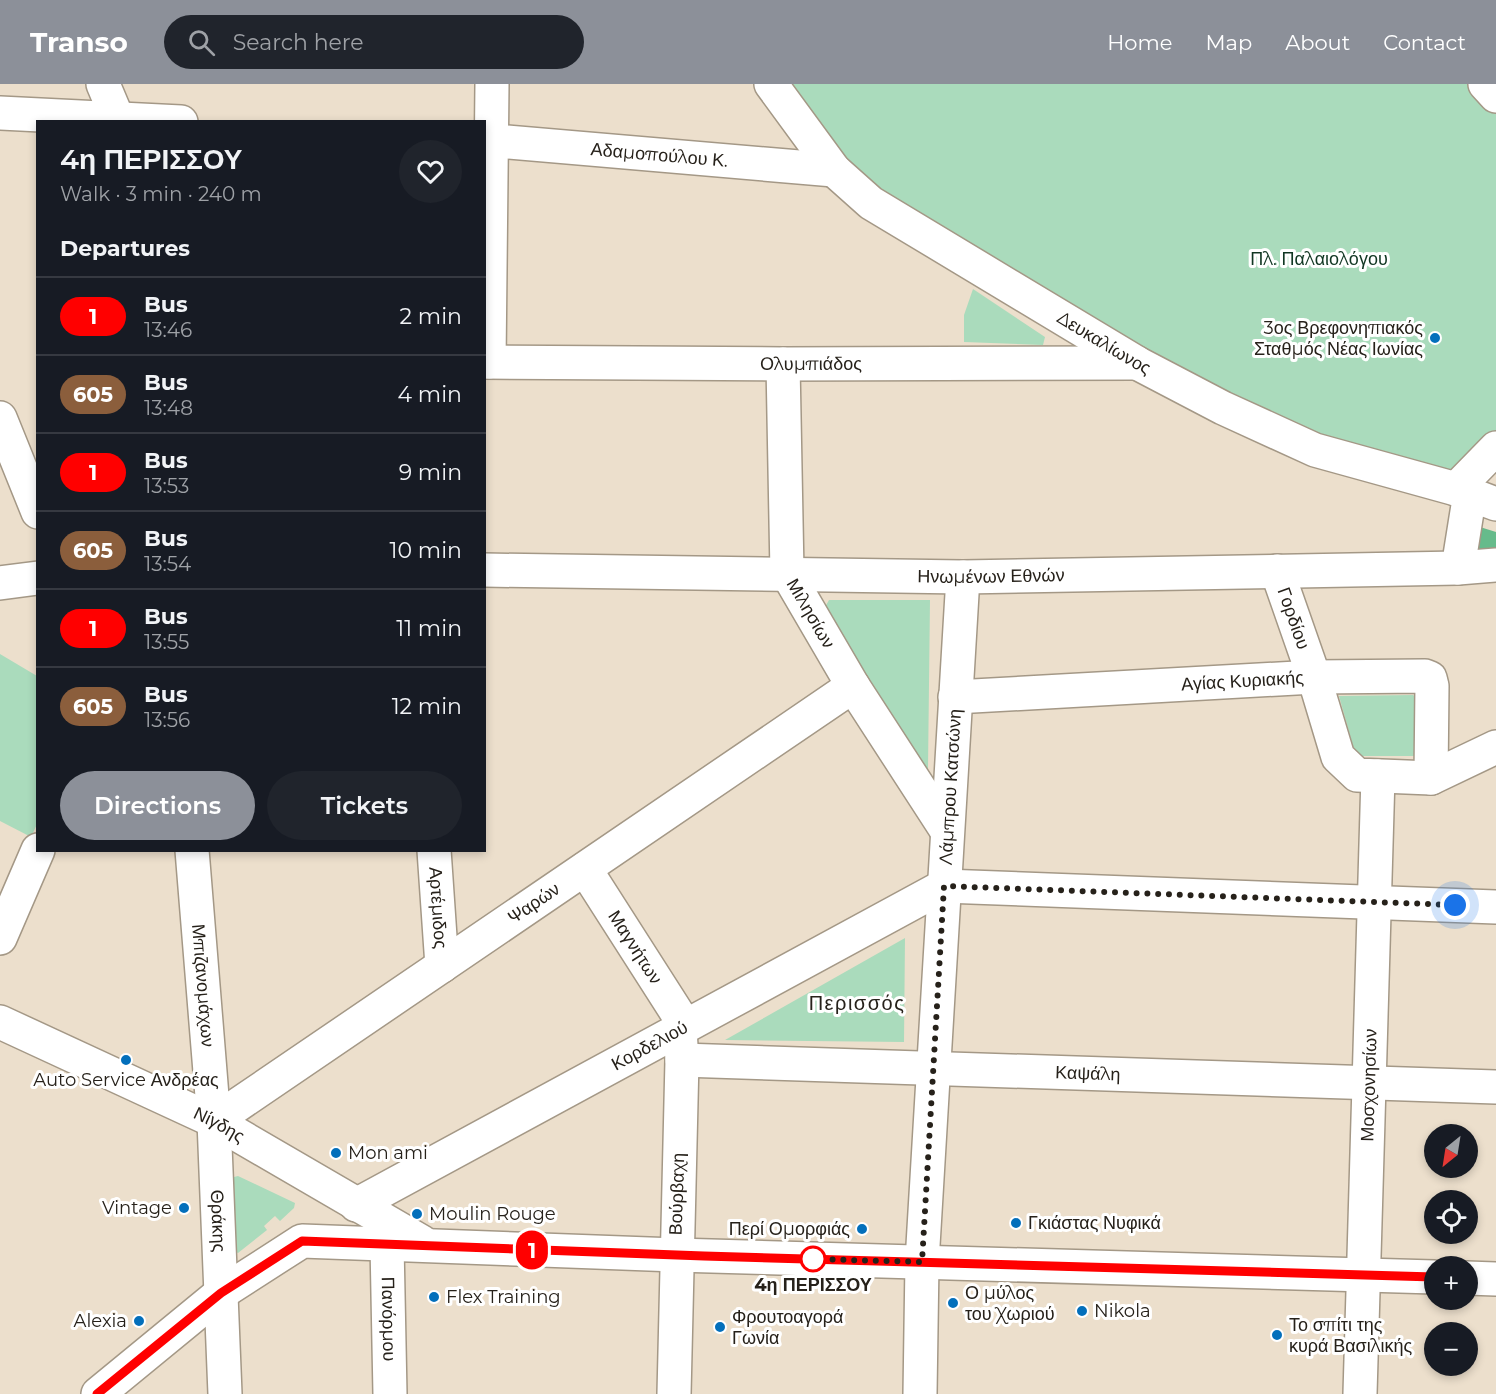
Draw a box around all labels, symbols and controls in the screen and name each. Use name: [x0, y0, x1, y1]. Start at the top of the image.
search box: [164, 15, 584, 69]
text: Transo: [30, 25, 128, 59]
icon: search: [185, 26, 218, 59]
text: Search here: [233, 29, 364, 56]
text: Home: [1107, 30, 1172, 55]
text: Map: [1205, 30, 1252, 55]
text: About: [1285, 30, 1350, 55]
text: Contact: [1383, 30, 1466, 55]
street label: Αδαμοπούλου Κ.: [590, 138, 729, 172]
button: heart: [399, 140, 462, 203]
text: 4η ΠΕΡΙΣΣΟΥ: [60, 142, 242, 176]
text: Walk · 3 min · 240 m: [60, 182, 262, 206]
text: Departures: [60, 235, 190, 262]
park label: Πλ. Παλαιολόγου: [1250, 248, 1388, 270]
text: Bus: [144, 291, 188, 318]
text: 2 min: [400, 303, 462, 330]
text: 1: [89, 304, 97, 329]
street label: Δευκαλίωνος: [1053, 306, 1155, 379]
place label: 3ος Βρεφονηπιακός Σταθμός Νέας Ιωνίας: [1254, 317, 1423, 360]
text: 13:46: [144, 318, 192, 342]
marker: 3ος Βρεφονηπιακός Σταθμός Νέας Ιωνίας: [1428, 331, 1442, 345]
street label: Ολυμπιάδος: [760, 353, 862, 375]
text: Bus: [144, 369, 188, 396]
text: 4 min: [398, 381, 462, 408]
text: 605: [73, 382, 113, 407]
text: 13:48: [144, 396, 193, 420]
text: Bus: [144, 447, 188, 474]
text: 9 min: [399, 459, 462, 486]
text: 1: [89, 460, 97, 485]
text: 13:53: [144, 474, 189, 498]
text: Bus: [144, 525, 188, 552]
text: 10 min: [390, 537, 462, 564]
text: 605: [73, 538, 113, 563]
text: 13:54: [144, 552, 191, 576]
street label: Ηνωμένων Εθνών: [917, 564, 1065, 588]
street label: Μιλησίων: [782, 575, 840, 652]
street label: Γορδίου: [1273, 584, 1314, 652]
text: Bus: [144, 603, 188, 630]
text: 11 min: [396, 615, 462, 642]
text: 1: [89, 616, 97, 641]
text: 13:55: [144, 630, 189, 654]
street label: Αγίας Κυριακής: [1181, 667, 1305, 695]
text: Bus: [144, 681, 188, 708]
text: 12 min: [392, 693, 462, 720]
text: 605: [73, 694, 113, 719]
text: 13:56: [144, 708, 190, 732]
street label: Λάμπρου Κατσώνη: [935, 708, 966, 866]
button: Directions: [60, 771, 255, 840]
button: Tickets: [267, 771, 462, 840]
street label: Αρτέμιδος: [424, 866, 452, 950]
street label: Ψαρών: [504, 878, 564, 929]
your location: [1440, 890, 1470, 920]
street label: Μαγνήτων: [603, 906, 667, 988]
street label: Μπιζανομάχων: [187, 923, 219, 1048]
district label: Περισσός: [809, 991, 905, 1015]
street label: Κορδελιού: [608, 1016, 692, 1075]
street label: Μοσχονησίων: [1356, 1028, 1382, 1142]
marker: Auto Service Ανδρέας: [119, 1053, 133, 1067]
street label: Καψάλη: [1055, 1061, 1121, 1086]
place label: Auto Service Ανδρέας: [33, 1069, 219, 1091]
street label: Νίγδης: [190, 1102, 249, 1148]
north arrow: [1424, 1124, 1478, 1178]
map controls: [1424, 1124, 1478, 1376]
place label: Mon ami: [348, 1142, 428, 1164]
marker: Mon ami: [329, 1146, 343, 1160]
street label: Βούρβαχη: [665, 1152, 689, 1236]
street label: Θράκης: [206, 1189, 230, 1253]
button: locate: [1424, 1190, 1478, 1244]
place label: Vintage: [102, 1197, 172, 1219]
marker: Vintage: [177, 1201, 191, 1215]
place label: Moulin Rouge: [429, 1203, 556, 1225]
marker: Moulin Rouge: [410, 1207, 424, 1221]
place label: Γκιάστας Νυφικά: [1028, 1212, 1161, 1234]
marker: Γκιάστας Νυφικά: [1009, 1216, 1023, 1230]
place label: Περί Ομορφιάς: [729, 1218, 850, 1240]
marker: Περί Ομορφιάς: [855, 1222, 869, 1236]
line badge: 1: [512, 1230, 552, 1270]
text: 1: [528, 1238, 536, 1263]
marker: 4η ΠΕΡΙΣΣΟΥ: [800, 1246, 826, 1272]
button: +: [1424, 1256, 1478, 1310]
place label: 4η ΠΕΡΙΣΣΟΥ: [754, 1274, 872, 1296]
street label: Πανόρμου: [377, 1276, 400, 1362]
place label: Ο μύλος του Χωριού: [965, 1282, 1055, 1325]
place label: Flex Training: [446, 1286, 561, 1308]
marker: Flex Training: [427, 1290, 441, 1304]
marker: Ο μύλος του Χωριού: [946, 1296, 960, 1310]
place label: Nikola: [1094, 1300, 1151, 1322]
marker: Nikola: [1075, 1304, 1089, 1318]
place label: Φρουτοαγορά Γωνία: [732, 1306, 843, 1349]
place label: Alexia: [74, 1310, 127, 1332]
marker: Alexia: [132, 1314, 146, 1328]
place label: Το σπίτι της κυρά Βασιλικής: [1289, 1314, 1412, 1357]
marker: Φρουτοαγορά Γωνία: [713, 1320, 727, 1334]
button: −: [1424, 1322, 1478, 1376]
marker: Το σπίτι της κυρά Βασιλικής: [1270, 1328, 1284, 1342]

